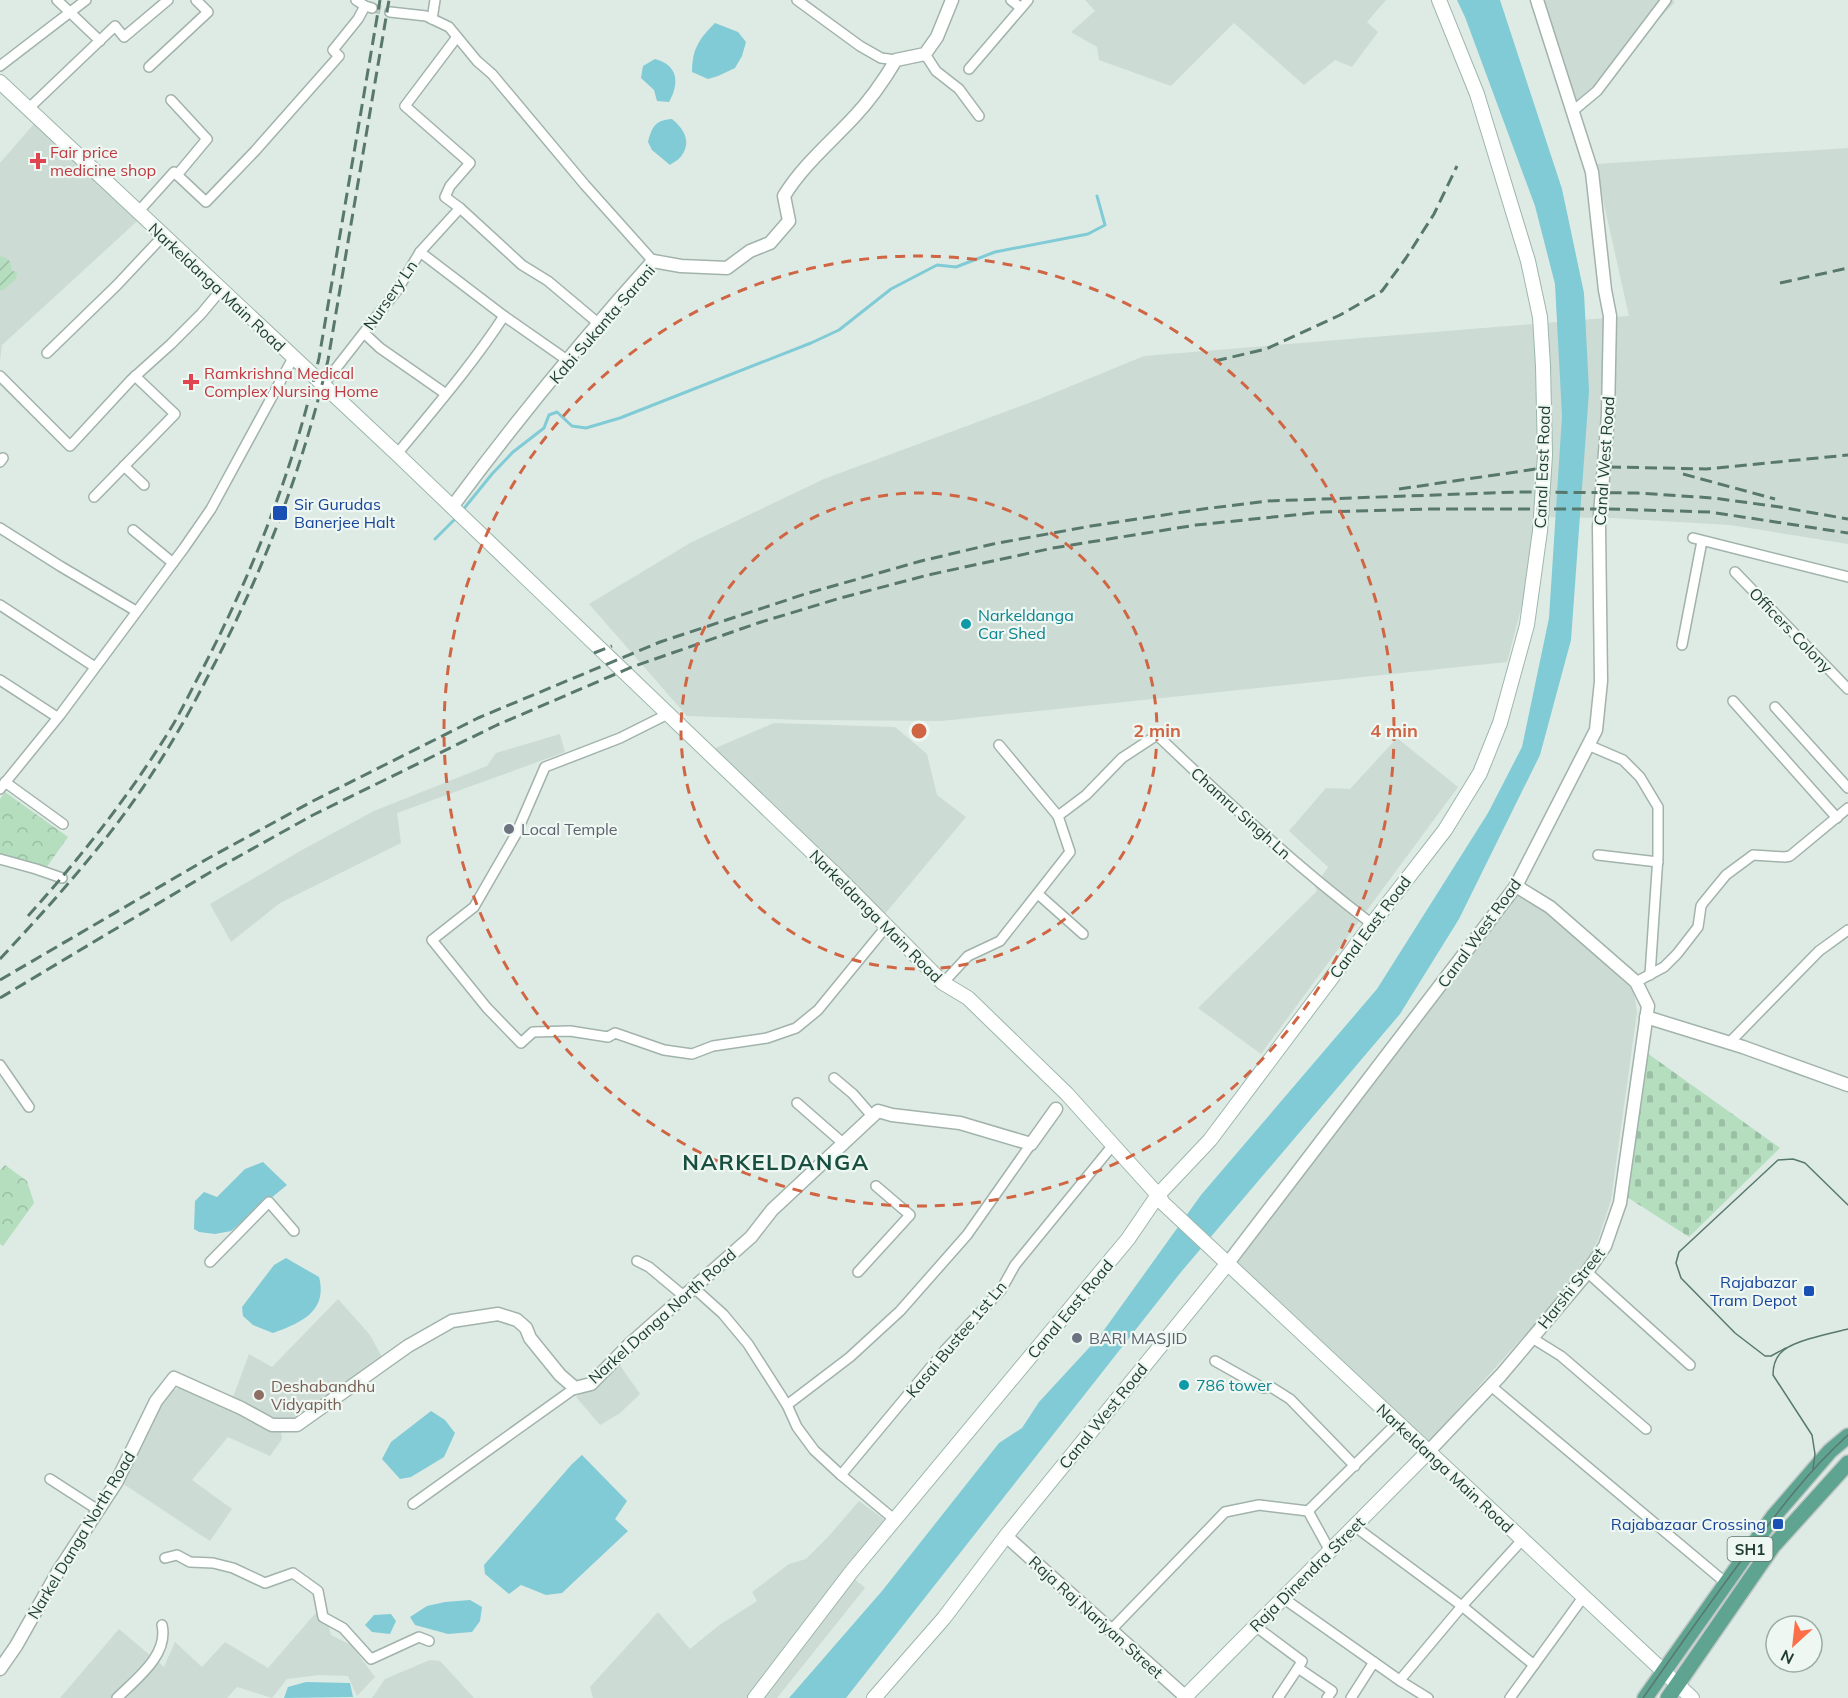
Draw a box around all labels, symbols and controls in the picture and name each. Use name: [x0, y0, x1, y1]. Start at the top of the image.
place label: Fair price medicine shop: [50, 142, 156, 180]
marker: Fair price medicine shop: [31, 154, 45, 168]
street label: Narkeldanga Main Road: [144, 218, 290, 356]
street label: Nursery Ln: [359, 256, 421, 334]
street label: Kabi Sukanta Sarani: [545, 260, 659, 388]
place label: Ramkrishna Medical Complex Nursing Home: [204, 363, 378, 401]
marker: Ramkrishna Medical Complex Nursing Home: [182, 373, 200, 391]
street label: Canal West Road: [1590, 396, 1618, 526]
street label: Canal East Road: [1530, 405, 1554, 529]
place label: Sir Gurudas Banerjee Halt: [294, 494, 395, 532]
marker: Sir Gurudas Banerjee Halt: [271, 504, 289, 522]
street label: Officers Colony: [1745, 583, 1837, 677]
place label: Narkeldanga Car Shed: [978, 605, 1074, 643]
marker: Narkeldanga Car Shed: [959, 617, 973, 631]
text: 2 min: [1133, 719, 1181, 742]
text: 4 min: [1370, 719, 1418, 742]
centre of rings: [909, 721, 929, 741]
street label: Chamru Singh Ln: [1187, 763, 1295, 863]
place label: Local Temple: [521, 819, 618, 839]
marker: Local Temple: [502, 822, 516, 836]
street label: Narkeldanga Main Road: [805, 845, 947, 987]
street label: Canal East Road: [1325, 872, 1415, 982]
street label: Canal West Road: [1433, 875, 1525, 991]
district label: NARKELDANGA: [682, 1148, 870, 1176]
street label: Harshi Street: [1533, 1243, 1609, 1332]
street label: Narkel Danga North Road: [584, 1244, 740, 1388]
street label: Canal East Road: [1023, 1255, 1117, 1363]
place label: Rajabazar Tram Depot: [1710, 1272, 1797, 1310]
street label: Kasai Bustee 1st Ln: [902, 1277, 1010, 1401]
marker: Rajabazar Tram Depot: [1802, 1284, 1816, 1298]
place label: BARI MASJID: [1089, 1328, 1187, 1348]
marker: BARI MASJID: [1070, 1331, 1084, 1345]
street label: Canal West Road: [1054, 1359, 1152, 1473]
place label: 786 tower: [1196, 1375, 1272, 1395]
place label: Deshabandhu Vidyapith: [271, 1376, 375, 1414]
marker: 786 tower: [1177, 1378, 1191, 1392]
marker: Deshabandhu Vidyapith: [252, 1388, 266, 1402]
street label: Narkeldanga Main Road: [1372, 1399, 1518, 1537]
street label: Narkel Danga North Road: [23, 1448, 139, 1622]
street label: Raja Dinendra Street: [1245, 1512, 1369, 1636]
place label: Rajabazaar Crossing: [1611, 1514, 1766, 1534]
marker: Rajabazaar Crossing: [1771, 1517, 1785, 1531]
road number: SH1: [1728, 1537, 1772, 1561]
street label: Raja Raj Nariyan Street: [1025, 1551, 1168, 1683]
north arrow: [1764, 1614, 1824, 1674]
text: N: [1777, 1646, 1797, 1669]

